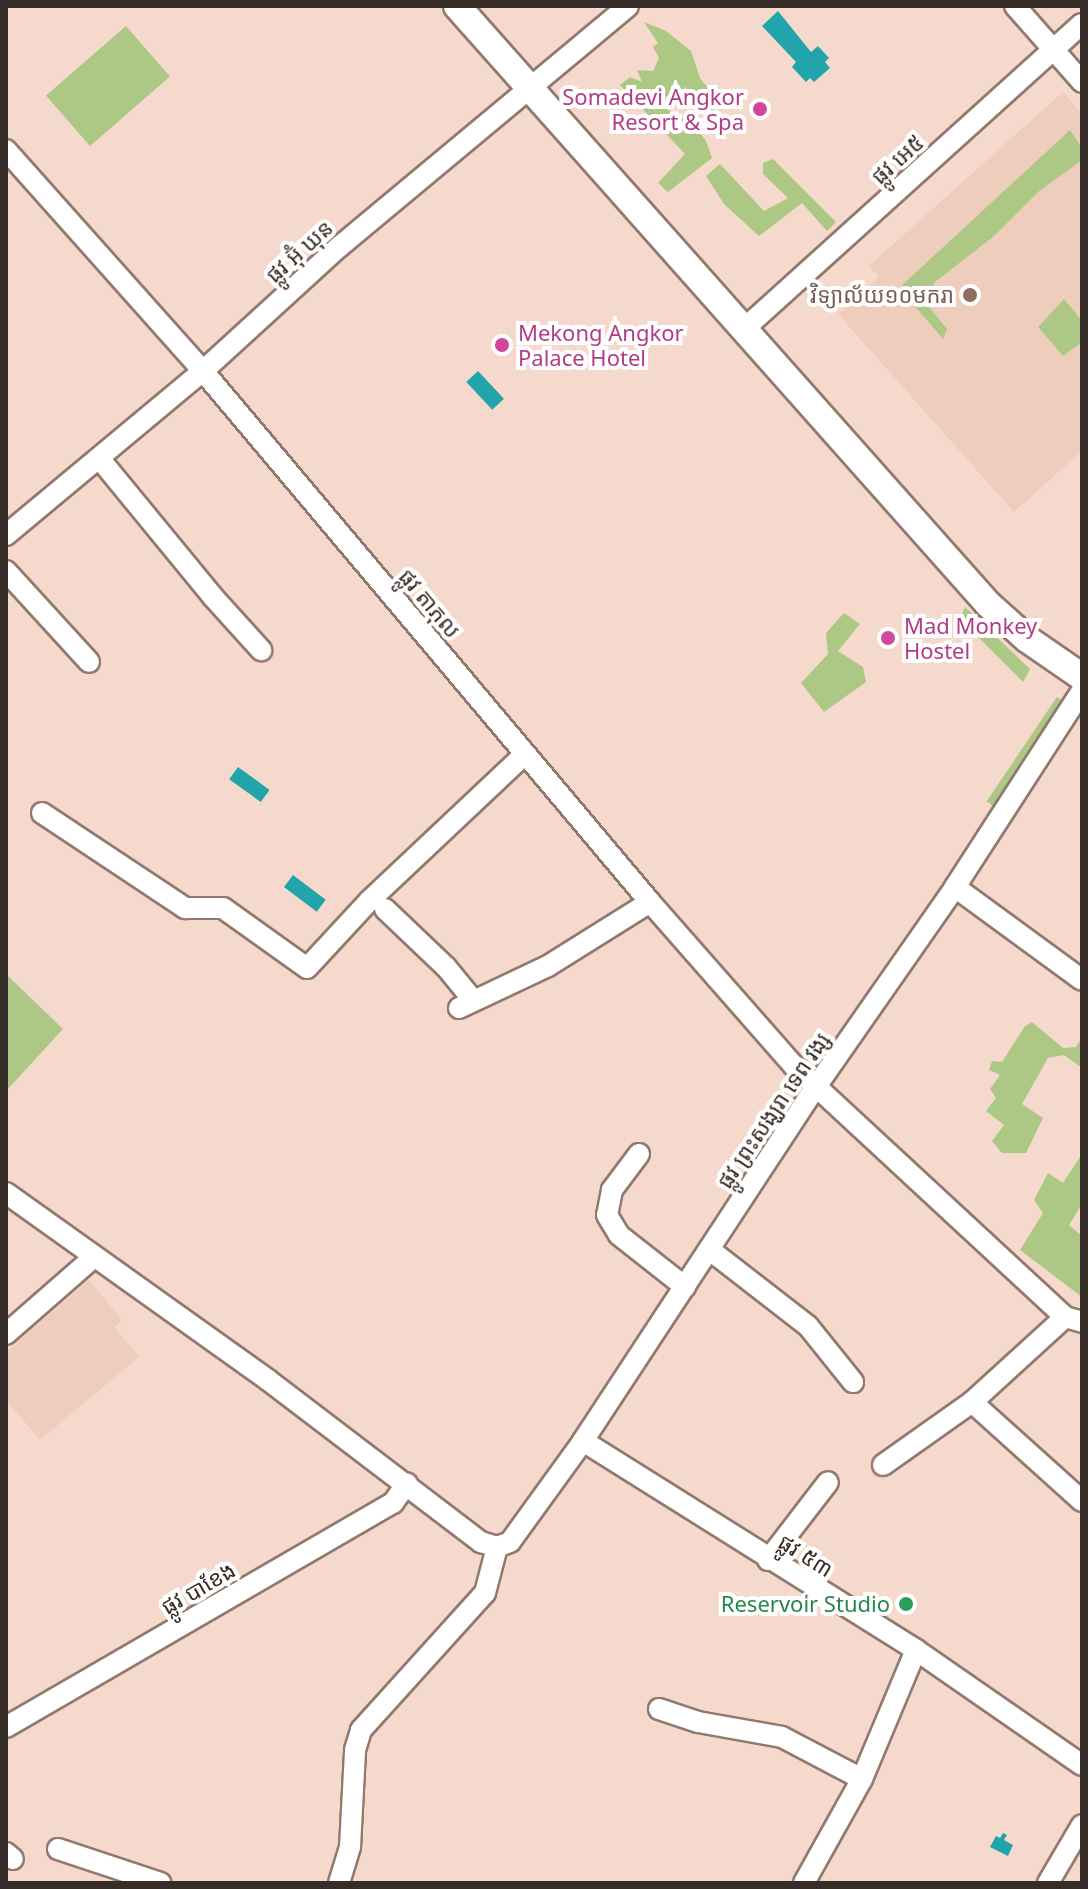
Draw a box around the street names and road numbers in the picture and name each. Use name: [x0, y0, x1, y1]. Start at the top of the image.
street label: ផ្លូវ អេ៥: [865, 129, 929, 189]
street label: ផ្លូវ អ៊ុំ ឃុន: [260, 214, 338, 288]
street label: ផ្លូវ តាភុល: [394, 563, 466, 643]
street label: ផ្លូវ ព្រះសង្ឃរា ទេព វង្ស: [711, 1027, 835, 1193]
street label: ផ្លូវ ៥៣: [774, 1528, 838, 1582]
street label: ផ្លូវ បាខែង: [156, 1556, 240, 1620]

